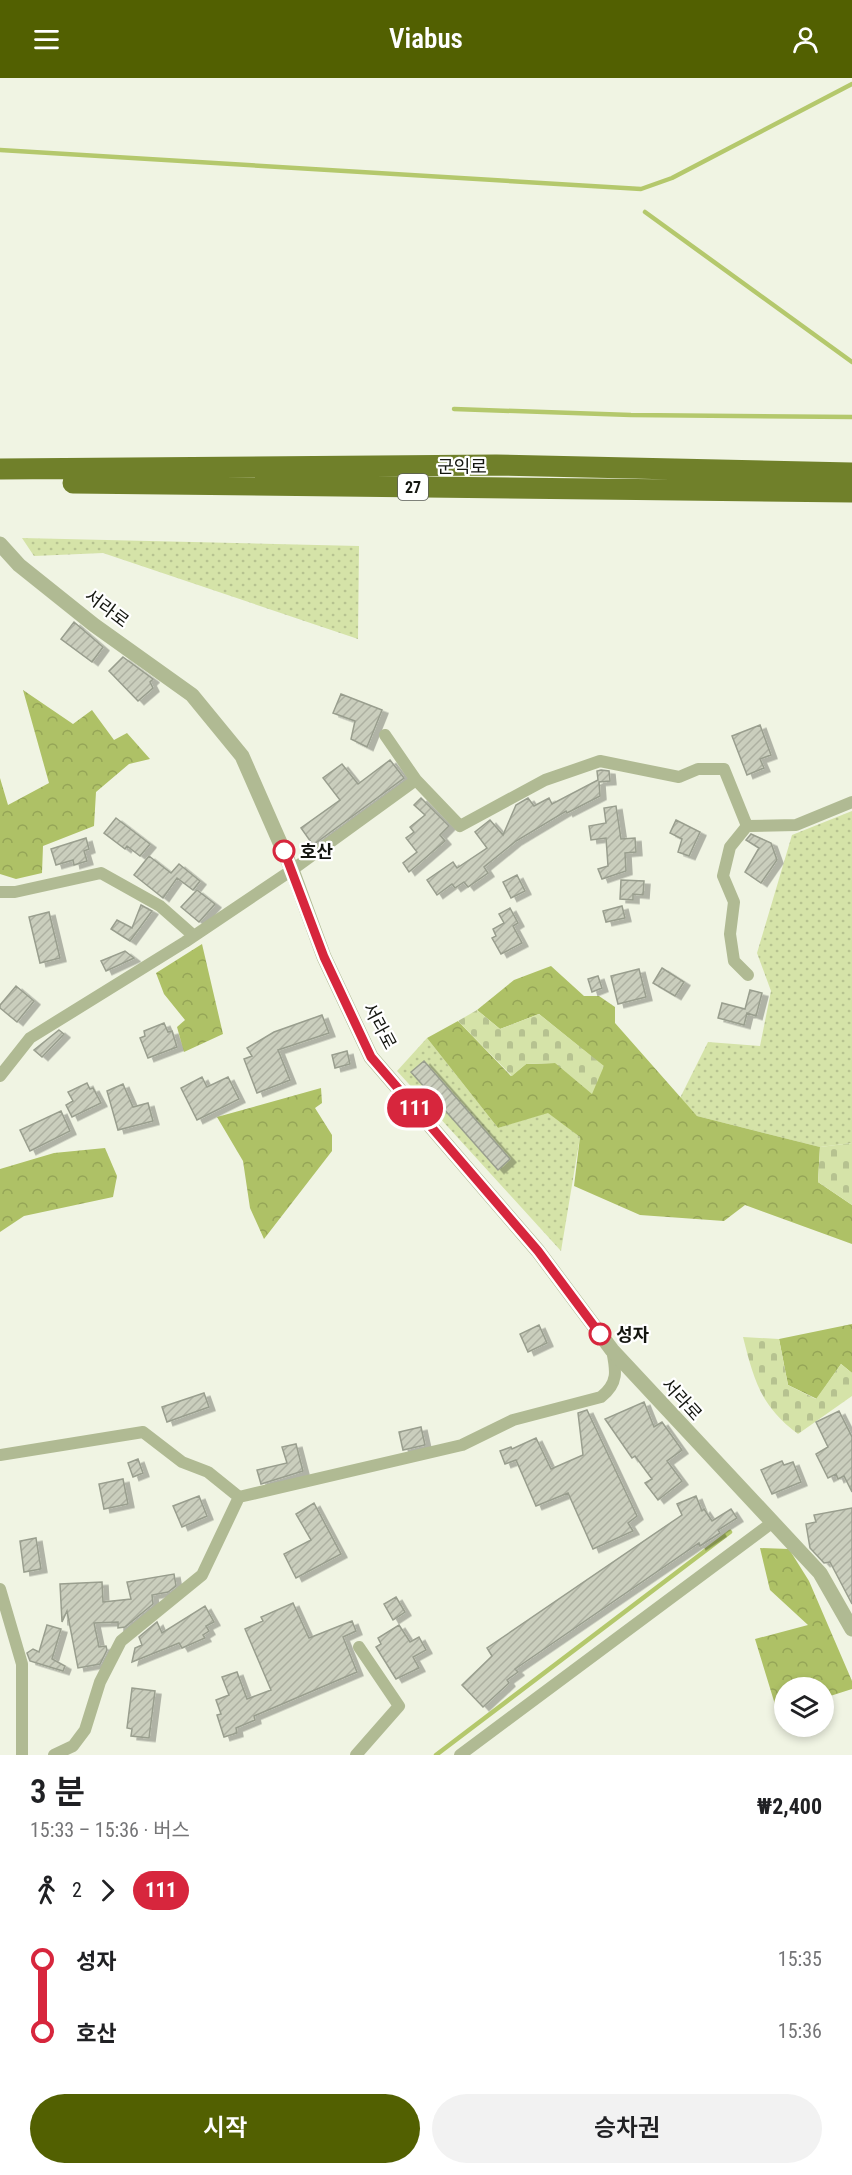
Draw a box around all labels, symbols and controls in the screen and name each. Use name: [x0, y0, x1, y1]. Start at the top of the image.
icon: menu: [30, 23, 63, 56]
text: Viabus: [389, 23, 463, 55]
icon: person: [789, 23, 822, 56]
street label: 군익로: [437, 456, 487, 477]
road number: 27: [398, 474, 428, 500]
street label: 서라로: [81, 585, 133, 631]
marker: 호산: [273, 840, 295, 862]
place label: 호산: [300, 841, 334, 862]
street label: 서라로: [359, 999, 401, 1053]
line badge: 111: [380, 1088, 450, 1128]
text: 111: [399, 1096, 431, 1120]
marker: 성자: [589, 1323, 611, 1345]
place label: 성자: [616, 1324, 650, 1345]
street label: 서라로: [658, 1374, 706, 1424]
map controls: [774, 1677, 834, 1737]
button: layers: [774, 1677, 834, 1737]
text: 3 분: [30, 1772, 85, 1811]
text: ₩2,400: [757, 1794, 822, 1819]
text: 15:33 – 15:36 · 버스: [30, 1818, 190, 1842]
icon: walk: [30, 1874, 63, 1907]
icon: forward: [91, 1874, 124, 1907]
text: 2: [72, 1878, 82, 1902]
text: 111: [145, 1878, 177, 1902]
text: 15:35: [778, 1947, 822, 1971]
text: 성자: [76, 1949, 116, 1974]
text: 15:36: [778, 2019, 822, 2043]
text: 호산: [76, 2021, 116, 2046]
button: 시작: [30, 2094, 420, 2163]
button: 승차권: [432, 2094, 822, 2163]

